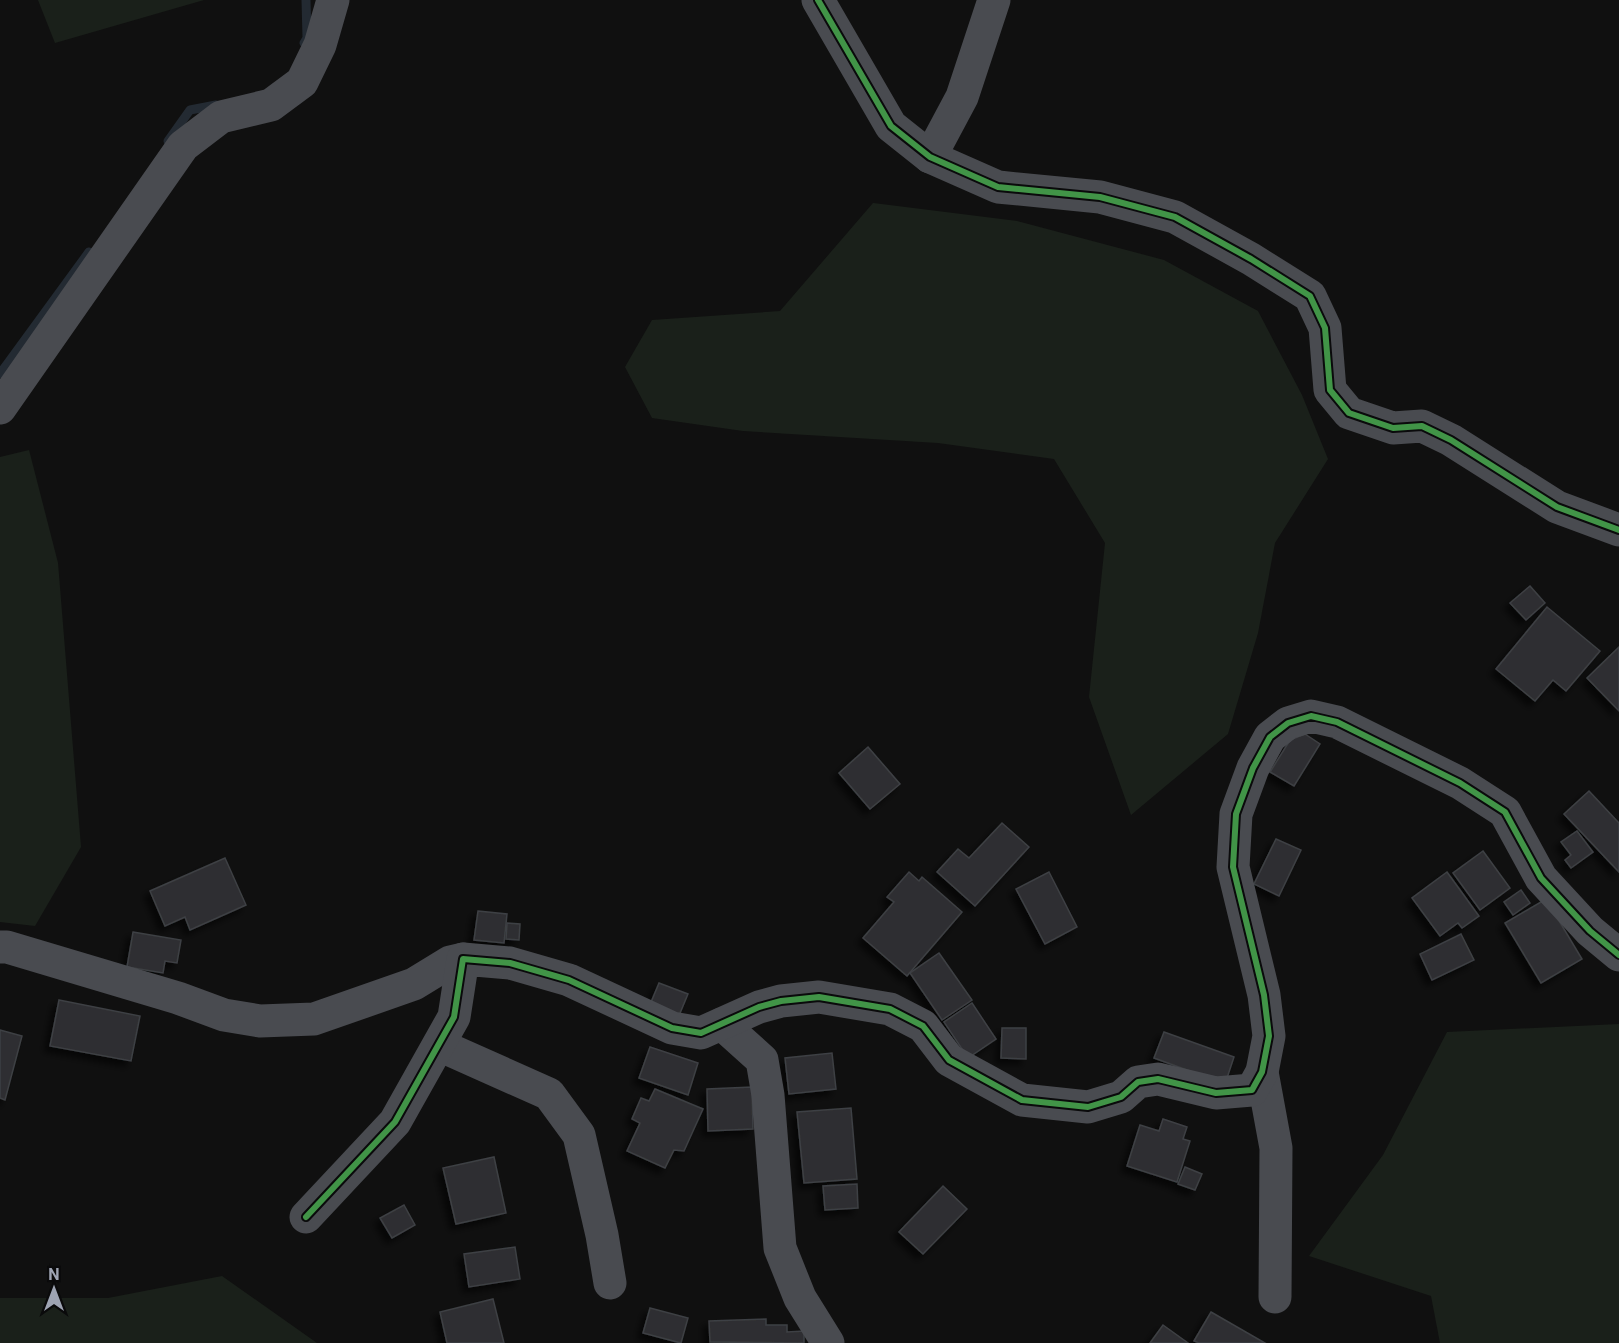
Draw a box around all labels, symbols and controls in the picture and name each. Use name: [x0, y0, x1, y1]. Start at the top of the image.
north arrow: [24, 1259, 84, 1319]
text: N: [48, 1265, 60, 1284]

